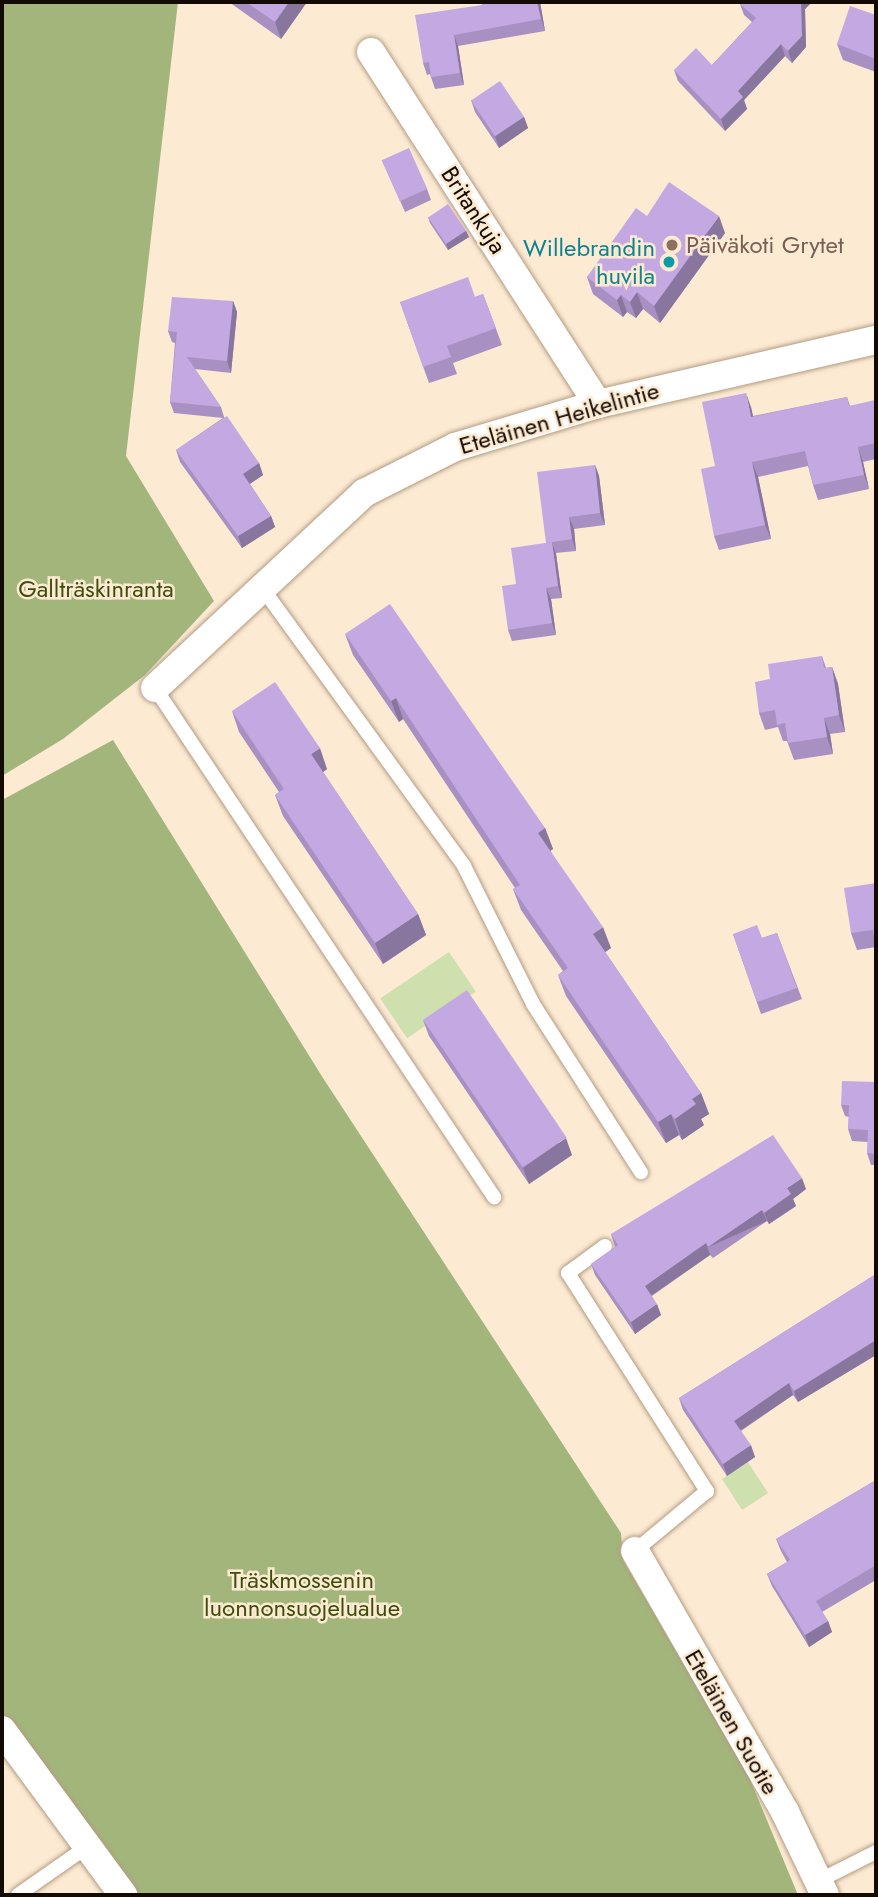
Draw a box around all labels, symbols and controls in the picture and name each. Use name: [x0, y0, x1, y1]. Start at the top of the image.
street label: Britankuja: [435, 161, 513, 259]
place label: Päiväkoti Grytet: [686, 231, 844, 259]
place label: Willebrandin huvila: [523, 234, 655, 290]
marker: Päiväkoti Grytet: [664, 237, 680, 253]
marker: Willebrandin huvila: [661, 254, 677, 270]
street label: Eteläinen Heikelintie: [456, 376, 662, 460]
park label: Gallträskinranta: [18, 575, 174, 603]
park label: Träskmossenin luonnonsuojelualue: [204, 1566, 400, 1622]
street label: Eteläinen Suotie: [679, 1644, 785, 1800]

